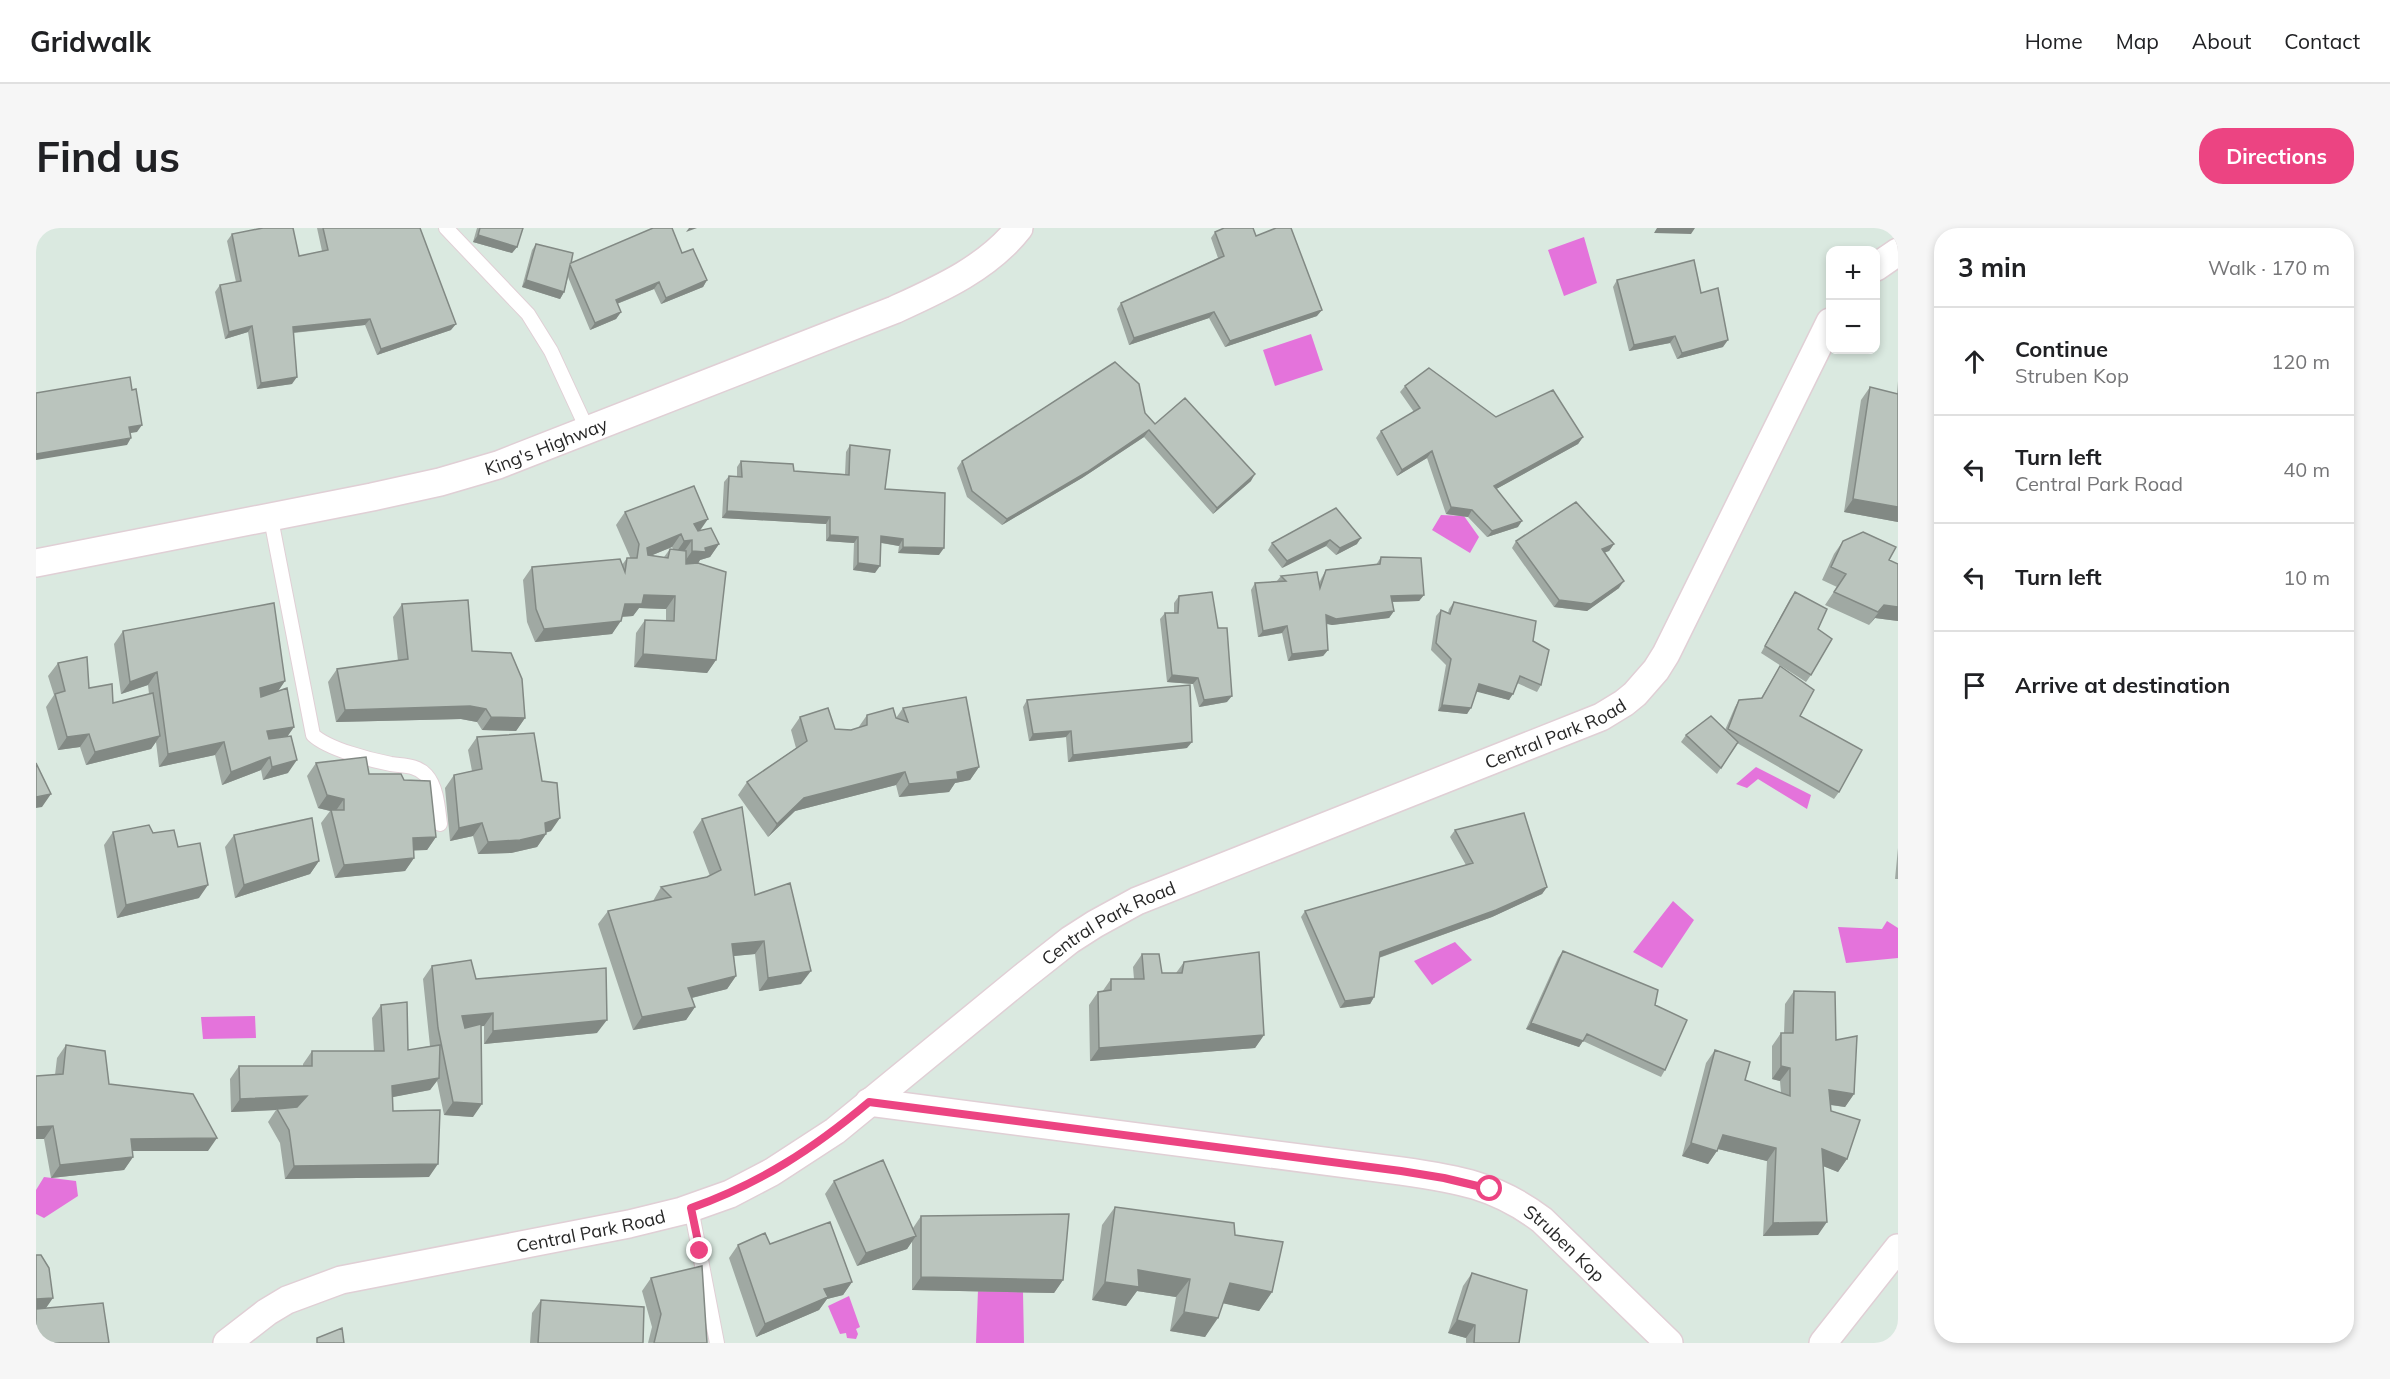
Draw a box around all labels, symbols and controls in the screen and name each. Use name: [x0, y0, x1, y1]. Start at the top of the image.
text: Gridwalk: [30, 24, 151, 59]
text: Home: [2025, 28, 2083, 54]
text: Map: [2116, 28, 2159, 54]
text: About: [2192, 28, 2251, 54]
text: Contact: [2284, 28, 2360, 54]
button: Directions: [2199, 128, 2354, 184]
text: Find us: [36, 130, 180, 183]
map controls: [1826, 246, 1880, 354]
button: +: [1826, 246, 1880, 300]
text: 3 min: [1958, 251, 2027, 284]
text: Walk · 170 m: [2208, 255, 2330, 280]
button: −: [1826, 300, 1880, 354]
text: Continue: [2015, 335, 2108, 363]
icon: ahead: [1958, 345, 1991, 378]
text: 120 m: [2271, 349, 2330, 374]
text: Struben Kop: [2015, 363, 2129, 388]
street label: King's Highway: [482, 412, 611, 480]
text: Turn left: [2015, 443, 2102, 471]
icon: left: [1958, 453, 1991, 486]
text: 40 m: [2283, 457, 2330, 482]
text: Central Park Road: [2015, 471, 2183, 496]
icon: left: [1958, 561, 1991, 594]
text: Turn left: [2015, 563, 2102, 591]
text: 10 m: [2283, 565, 2330, 590]
icon: arrive: [1958, 669, 1991, 702]
text: Arrive at destination: [2015, 671, 2230, 699]
street label: Central Park Road: [1481, 693, 1630, 773]
street label: Central Park Road: [1037, 875, 1179, 970]
route start: [1476, 1175, 1502, 1201]
street label: Struben Kop: [1520, 1199, 1610, 1286]
street label: Central Park Road: [514, 1204, 667, 1257]
route end: [686, 1237, 712, 1263]

